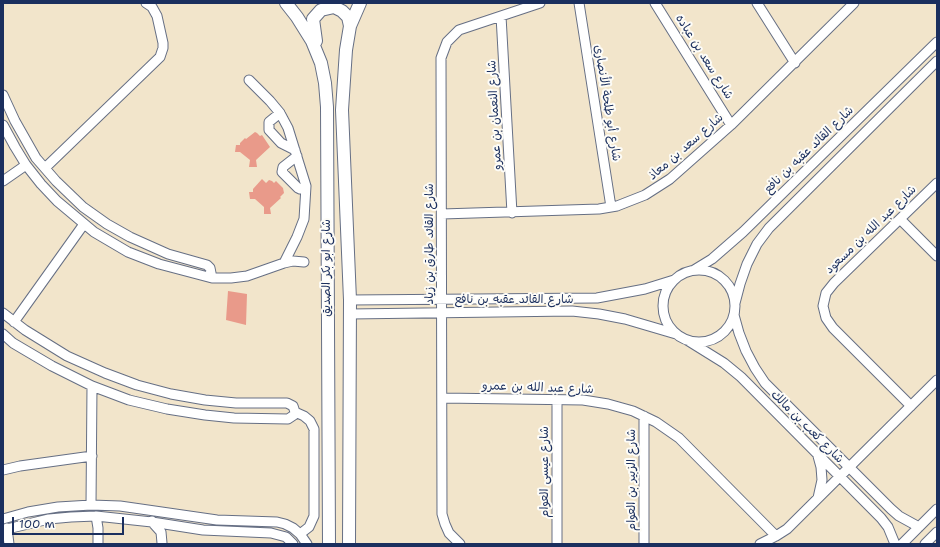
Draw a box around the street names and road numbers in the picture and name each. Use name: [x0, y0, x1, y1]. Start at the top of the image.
street label: شارع سعد بن عباده: [672, 12, 736, 102]
street label: شارع أبو طلحة الأنصارى: [591, 44, 623, 162]
street label: شارع النعمان بن عمرو: [485, 60, 505, 170]
street label: شارع القائد عقبه بن نافع: [761, 103, 857, 197]
street label: شارع سعد بن معاذ: [646, 111, 726, 183]
street label: شارع القائد طارق بن زياد: [423, 183, 437, 305]
street label: شارع عبد الله بن مسعود: [822, 183, 920, 277]
street label: شارع ابو بكر الصديق: [320, 219, 334, 317]
street label: شارع القائد عقبه بن نافع: [454, 293, 574, 307]
street label: شارع عبد الله بن عمرو: [482, 379, 594, 397]
street label: شارع كعب بن مالك: [768, 388, 846, 466]
street label: شارع عيسى العوام: [538, 426, 552, 518]
street label: شارع الزبير بن العوام: [625, 429, 639, 531]

